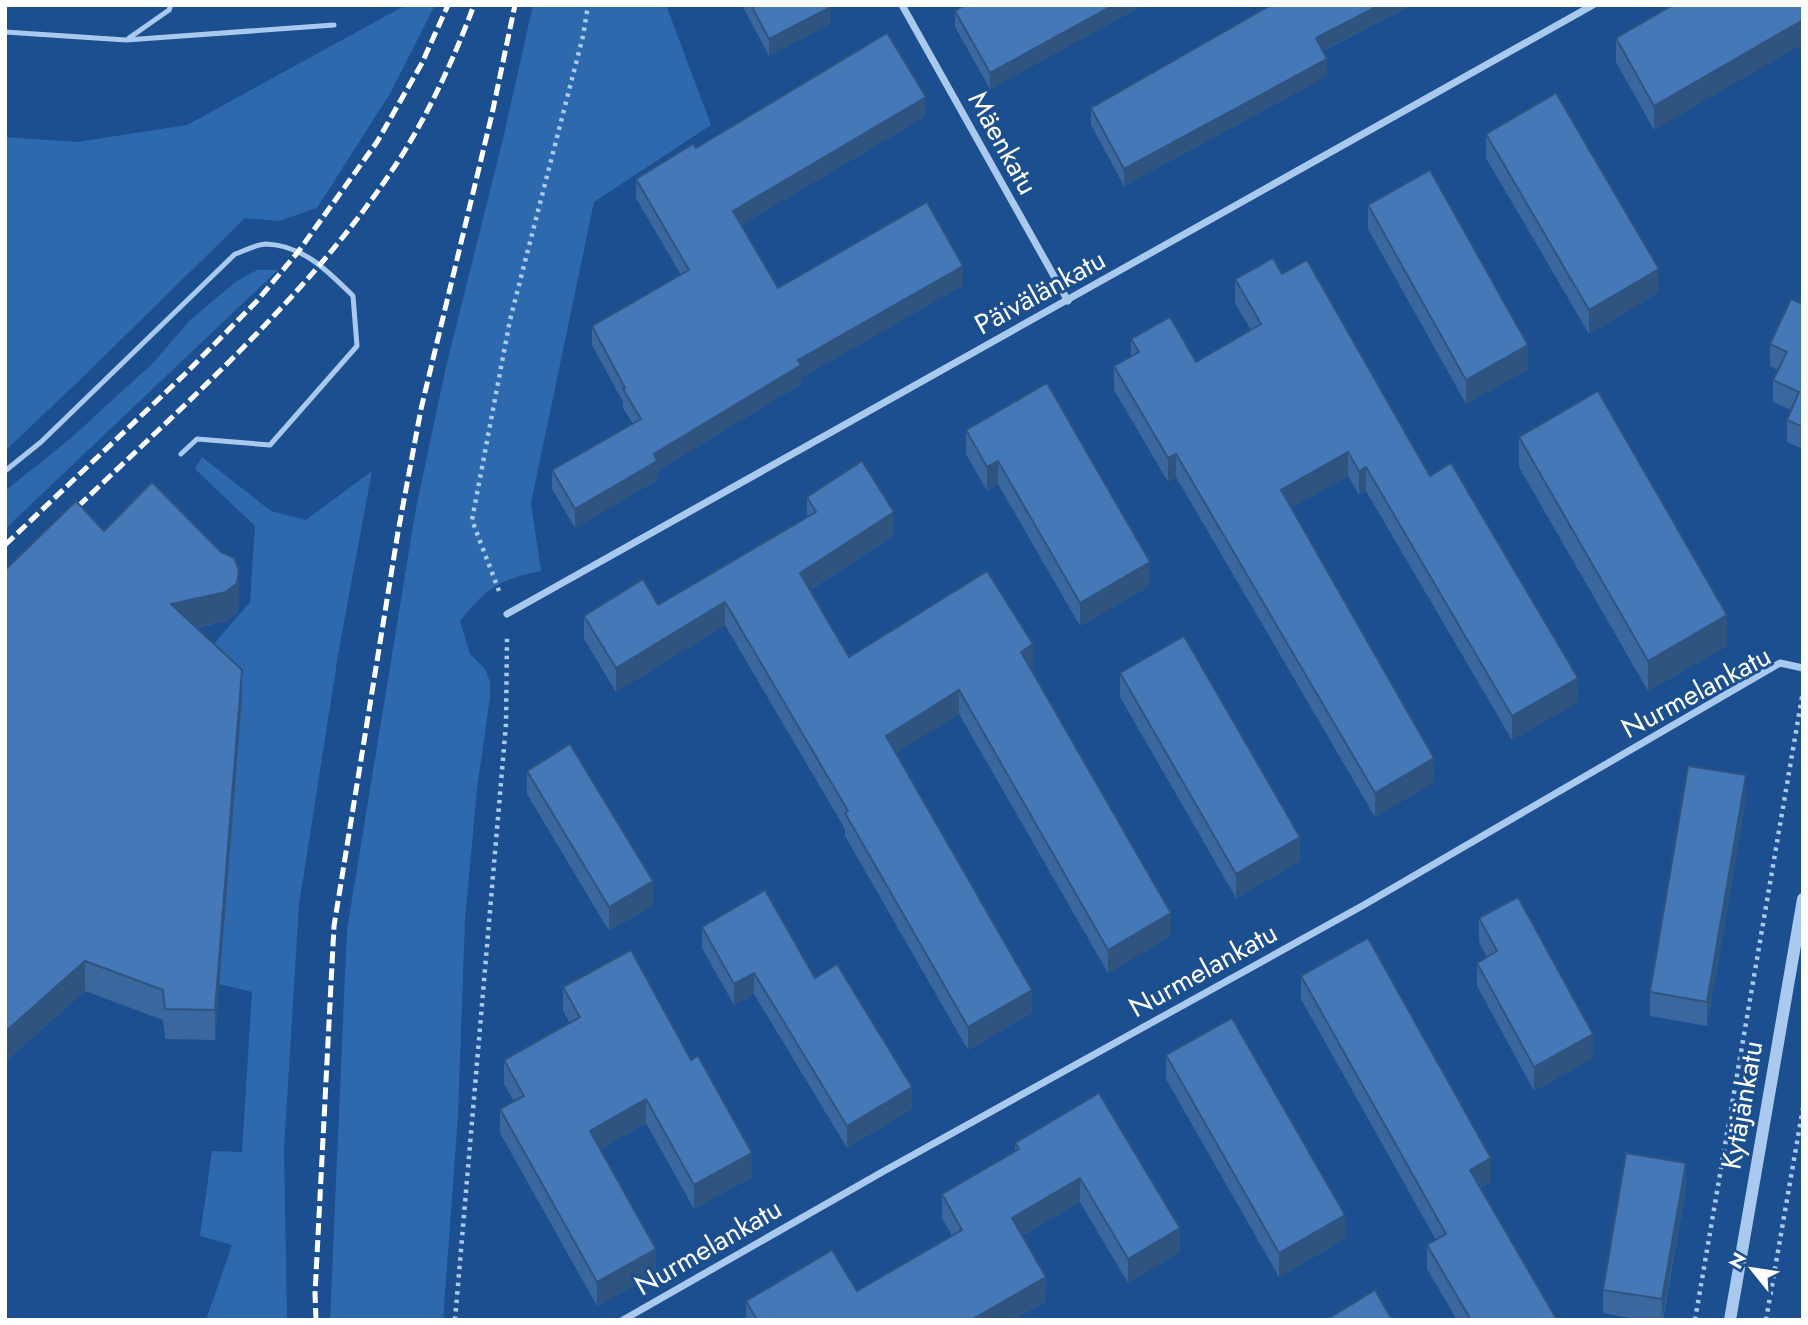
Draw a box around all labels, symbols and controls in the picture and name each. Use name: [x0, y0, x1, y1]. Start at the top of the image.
street label: Mäenkatu: [958, 84, 1048, 202]
street label: Päivälänkatu: [967, 239, 1113, 345]
street label: Nurmelankatu: [1614, 635, 1778, 749]
street label: Nurmelankatu: [1121, 912, 1285, 1028]
street label: Kytäjänkatu: [1711, 1038, 1773, 1172]
street label: Nurmelankatu: [627, 1188, 789, 1306]
north arrow: [1717, 1234, 1787, 1304]
text: N: [1722, 1247, 1753, 1274]

